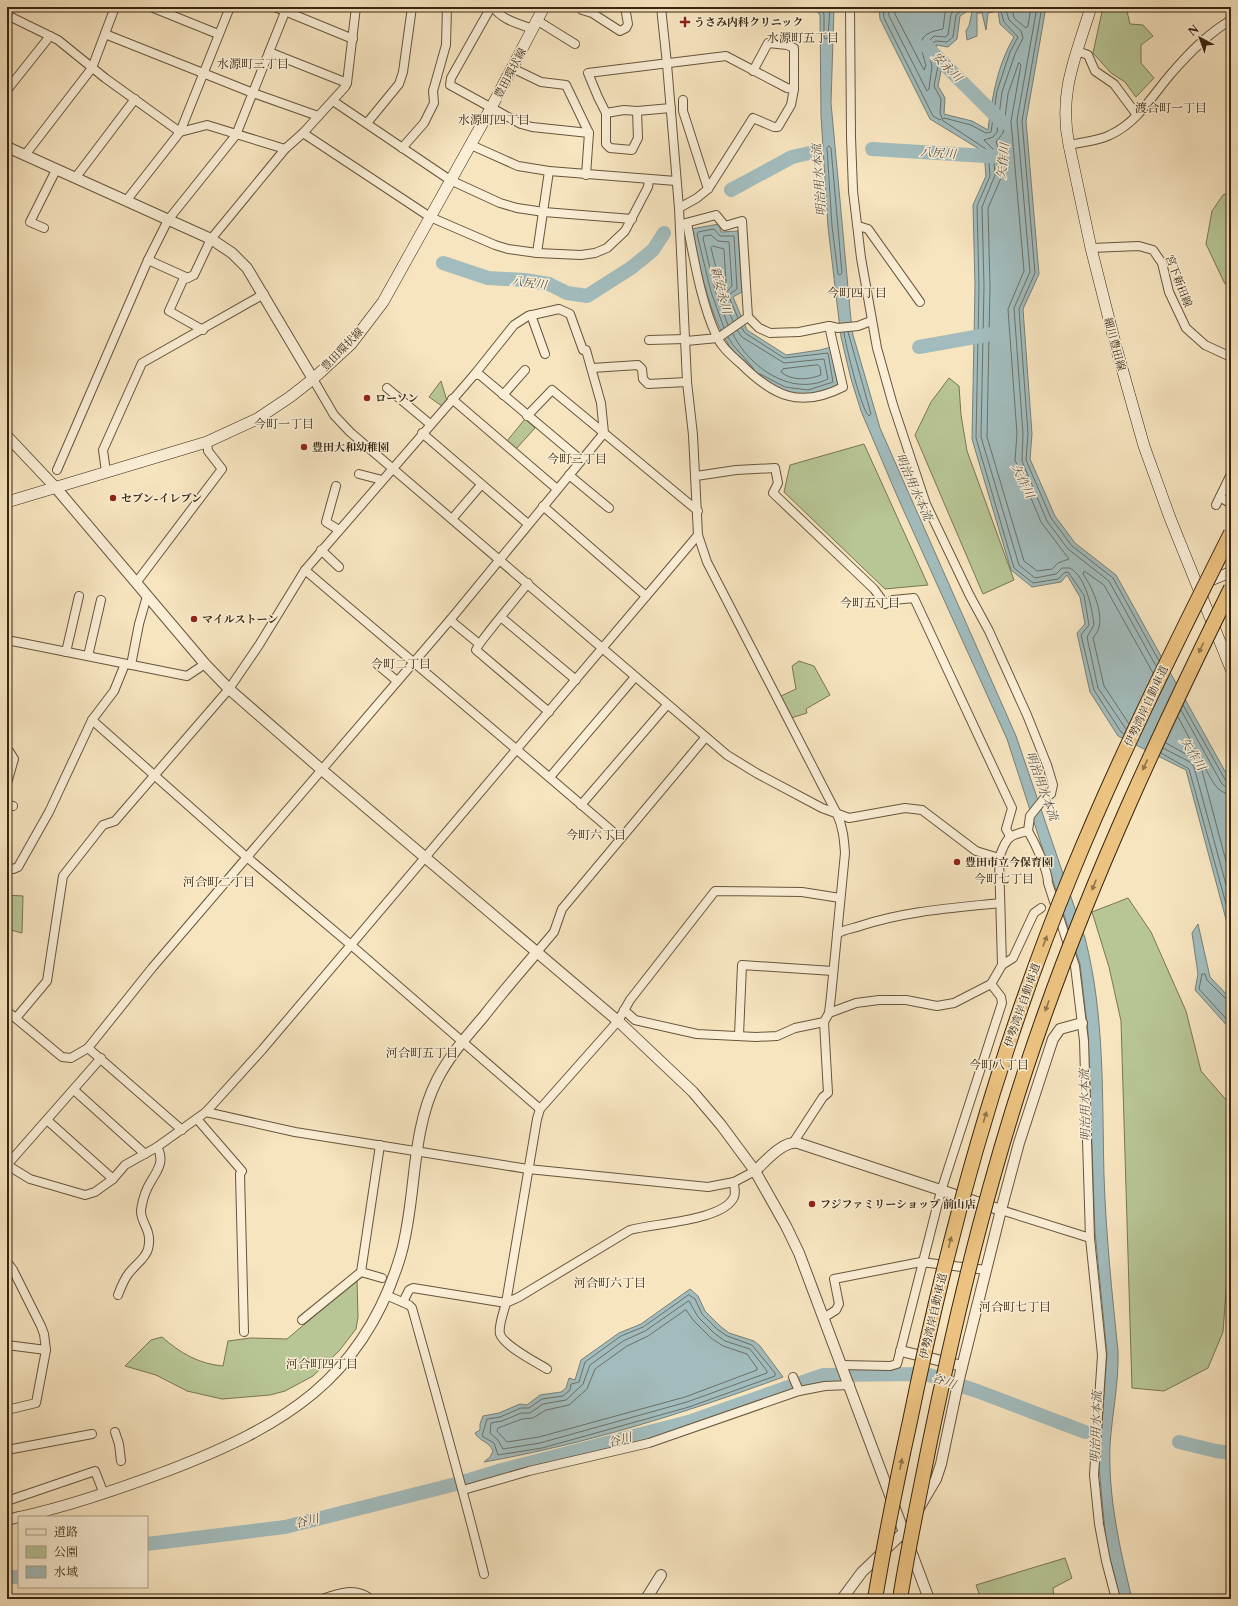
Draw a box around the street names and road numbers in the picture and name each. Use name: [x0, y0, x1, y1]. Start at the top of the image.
street label: 豊田環状線: [491, 45, 529, 101]
street label: 宮下新田線: [1163, 253, 1195, 309]
street label: 細川豊田線: [1101, 316, 1129, 372]
street label: 豊田環状線: [318, 324, 366, 374]
street label: 伊勢湾岸自動車道: [1121, 663, 1171, 749]
street label: 伊勢湾岸自動車道: [1001, 961, 1043, 1049]
street label: 伊勢湾岸自動車道: [916, 1272, 950, 1360]

